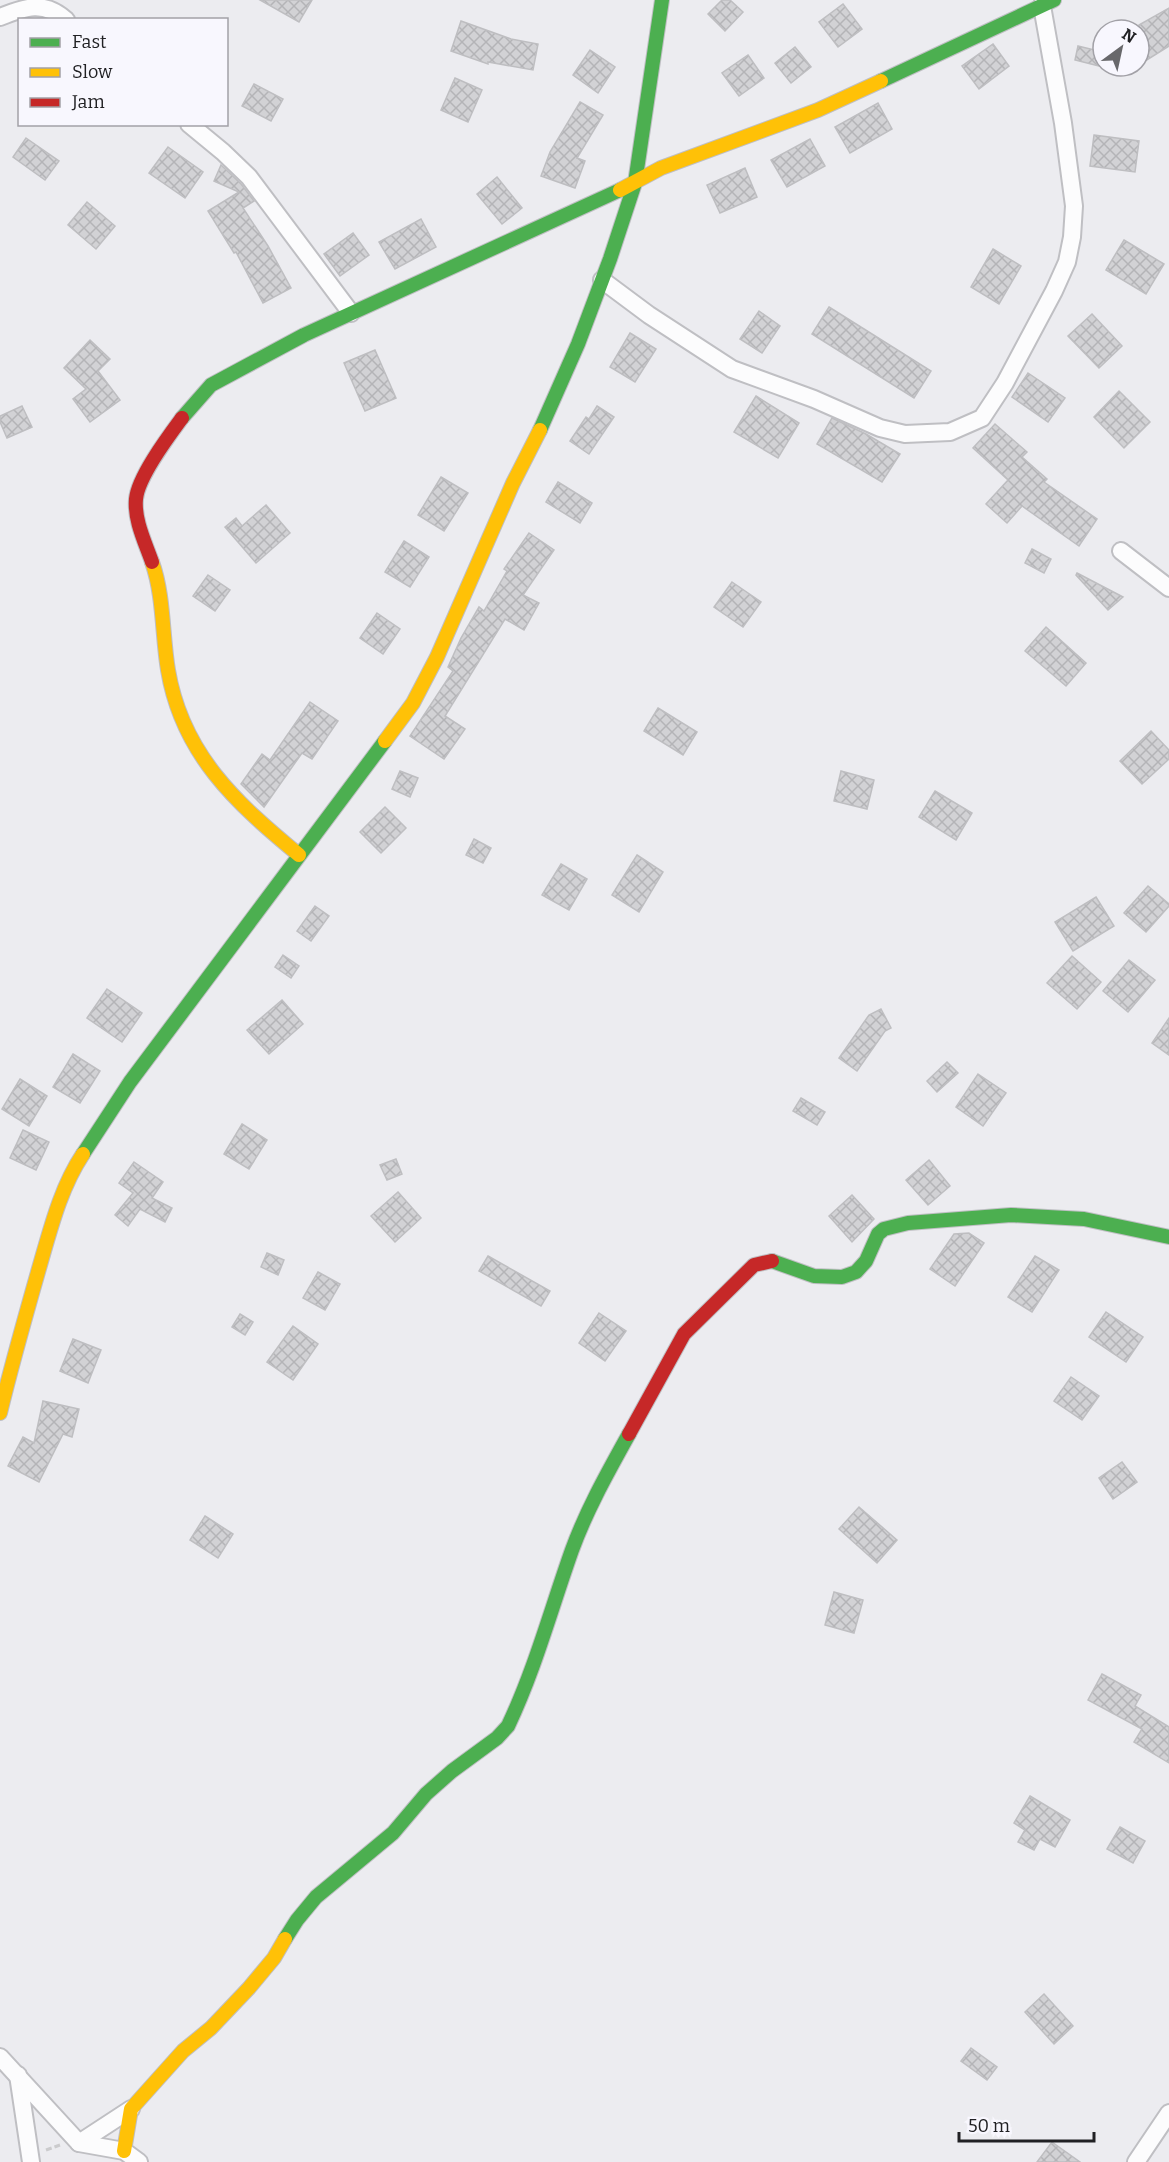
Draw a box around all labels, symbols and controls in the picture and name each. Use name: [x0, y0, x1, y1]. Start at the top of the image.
legend: [18, 18, 228, 126]
north arrow: [1091, 18, 1151, 78]
text: N: [1119, 25, 1139, 47]
text: Fast: [72, 31, 107, 53]
text: Slow: [72, 61, 113, 83]
text: Jam: [71, 91, 105, 113]
scale bar: [959, 2105, 1094, 2143]
text: 50 m: [968, 2115, 1010, 2137]

